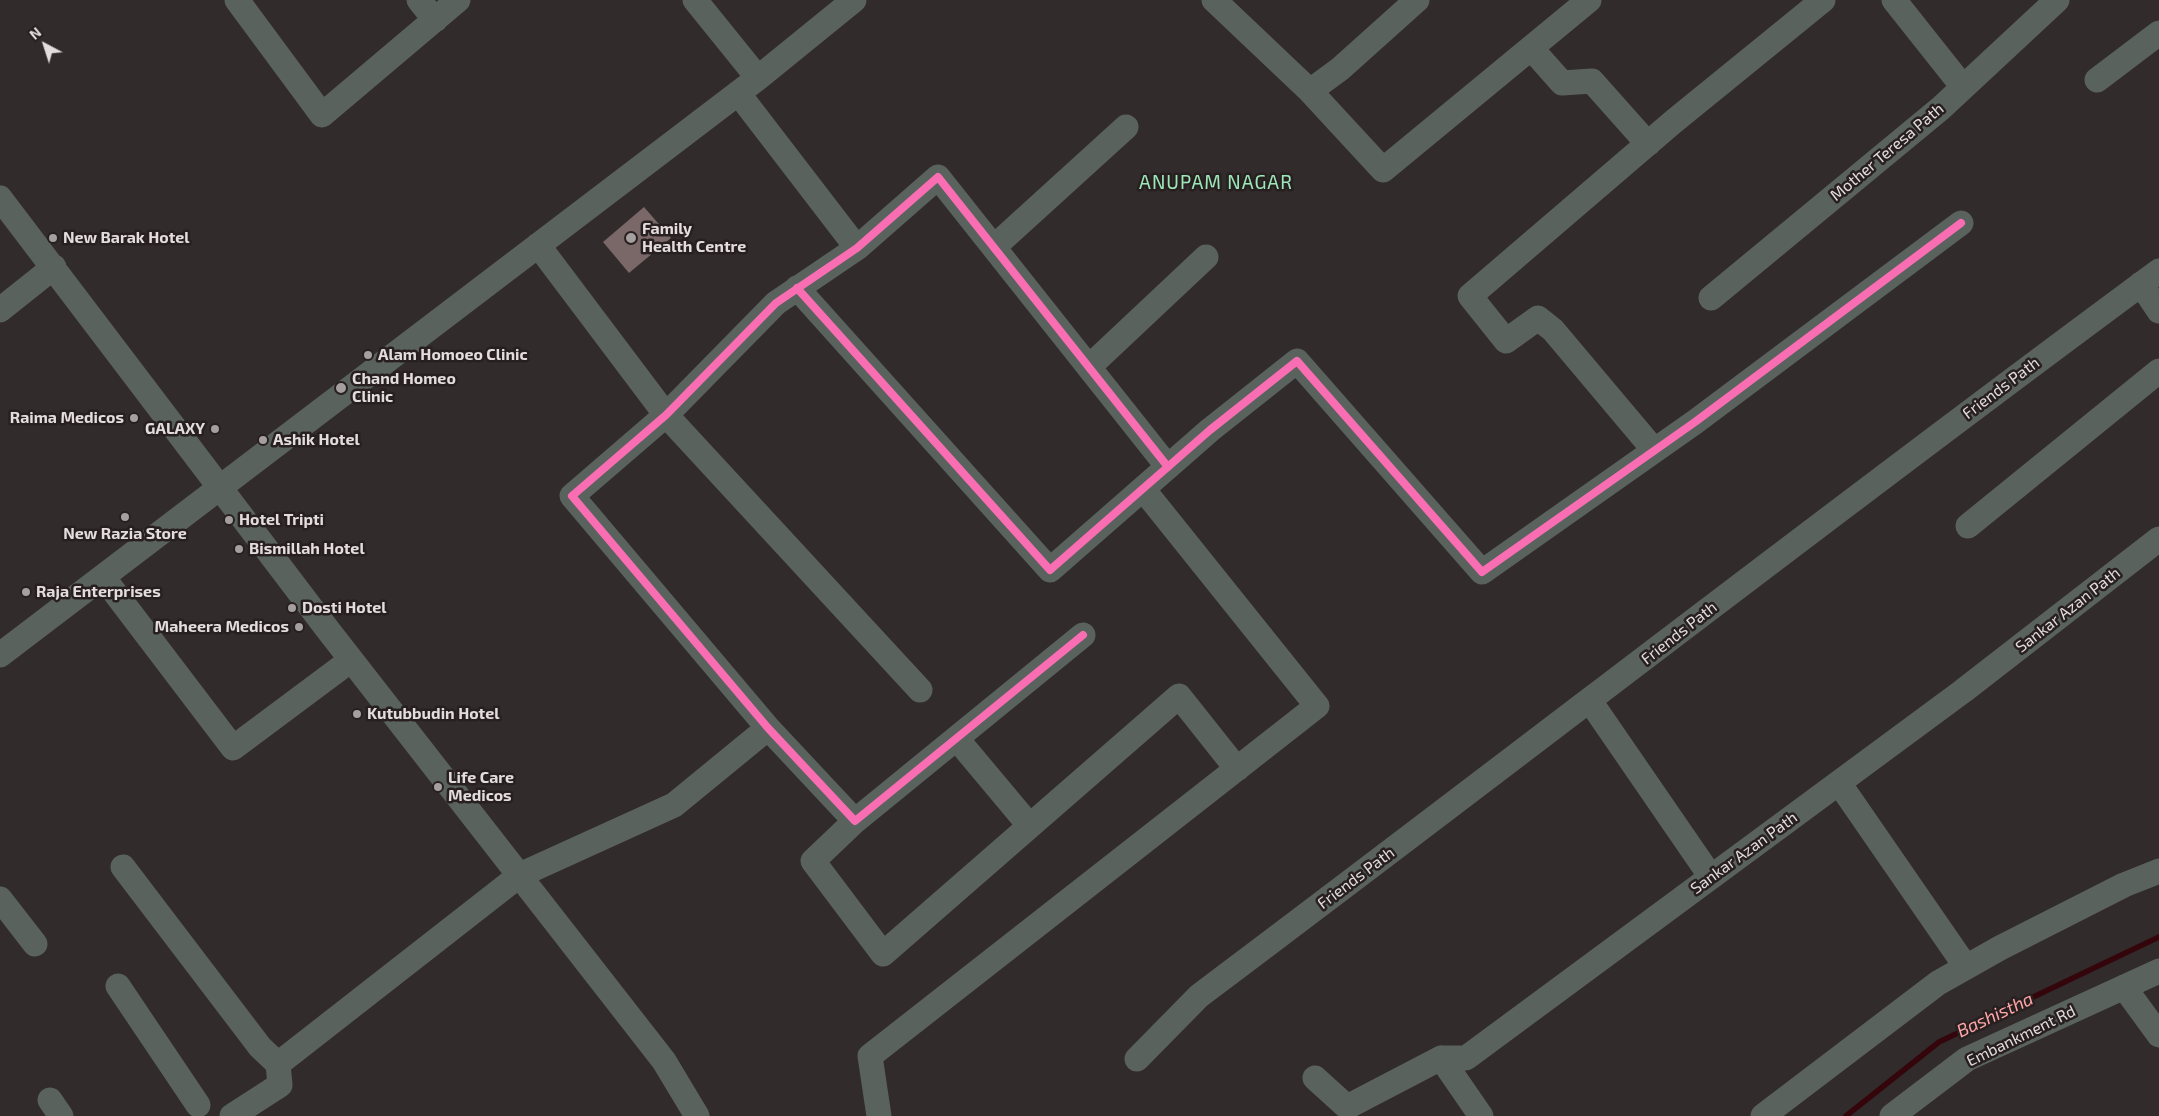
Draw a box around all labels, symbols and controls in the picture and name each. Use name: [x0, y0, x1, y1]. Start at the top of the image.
north arrow: [20, 20, 70, 70]
text: N: [26, 23, 44, 43]
street label: Mother Teresa Path: [1826, 99, 1948, 205]
district label: ANUPAM NAGAR: [1138, 172, 1294, 194]
place label: Family Health Centre: [642, 219, 746, 257]
place label: New Barak Hotel: [63, 228, 190, 248]
marker: Family Health Centre: [624, 231, 638, 245]
marker: New Barak Hotel: [47, 232, 59, 244]
place label: Alam Homoeo Clinic: [378, 345, 528, 365]
marker: Alam Homoeo Clinic: [362, 349, 374, 361]
street label: Friends Path: [1959, 353, 2043, 423]
place label: Chand Homeo Clinic: [352, 369, 456, 407]
marker: Chand Homeo Clinic: [334, 381, 348, 395]
place label: Raima Medicos: [10, 408, 124, 428]
marker: Raima Medicos: [128, 412, 140, 424]
place label: GALAXY: [145, 419, 205, 439]
marker: GALAXY: [209, 423, 221, 435]
place label: Ashik Hotel: [273, 430, 360, 450]
marker: Ashik Hotel: [257, 434, 269, 446]
place label: Hotel Tripti: [239, 510, 324, 530]
marker: New Razia Store: [119, 511, 131, 523]
marker: Hotel Tripti: [223, 514, 235, 526]
place label: New Razia Store: [63, 524, 187, 544]
place label: Bismillah Hotel: [249, 539, 365, 559]
marker: Bismillah Hotel: [233, 543, 245, 555]
street label: Sankar Azan Path: [2012, 563, 2124, 657]
place label: Raja Enterprises: [36, 582, 161, 602]
marker: Raja Enterprises: [20, 586, 32, 598]
street label: Friends Path: [1637, 597, 1721, 669]
place label: Dosti Hotel: [302, 598, 387, 618]
marker: Dosti Hotel: [286, 602, 298, 614]
place label: Maheera Medicos: [155, 617, 289, 637]
marker: Maheera Medicos: [293, 621, 305, 633]
place label: Kutubbudin Hotel: [367, 704, 499, 724]
marker: Kutubbudin Hotel: [351, 708, 363, 720]
place label: Life Care Medicos: [448, 768, 514, 806]
marker: Life Care Medicos: [432, 781, 444, 793]
street label: Sankar Azan Path: [1687, 808, 1801, 898]
street label: Friends Path: [1314, 843, 1398, 913]
water label: Bashistha: [1953, 988, 2037, 1042]
street label: Embankment Rd: [1963, 1001, 2079, 1071]

